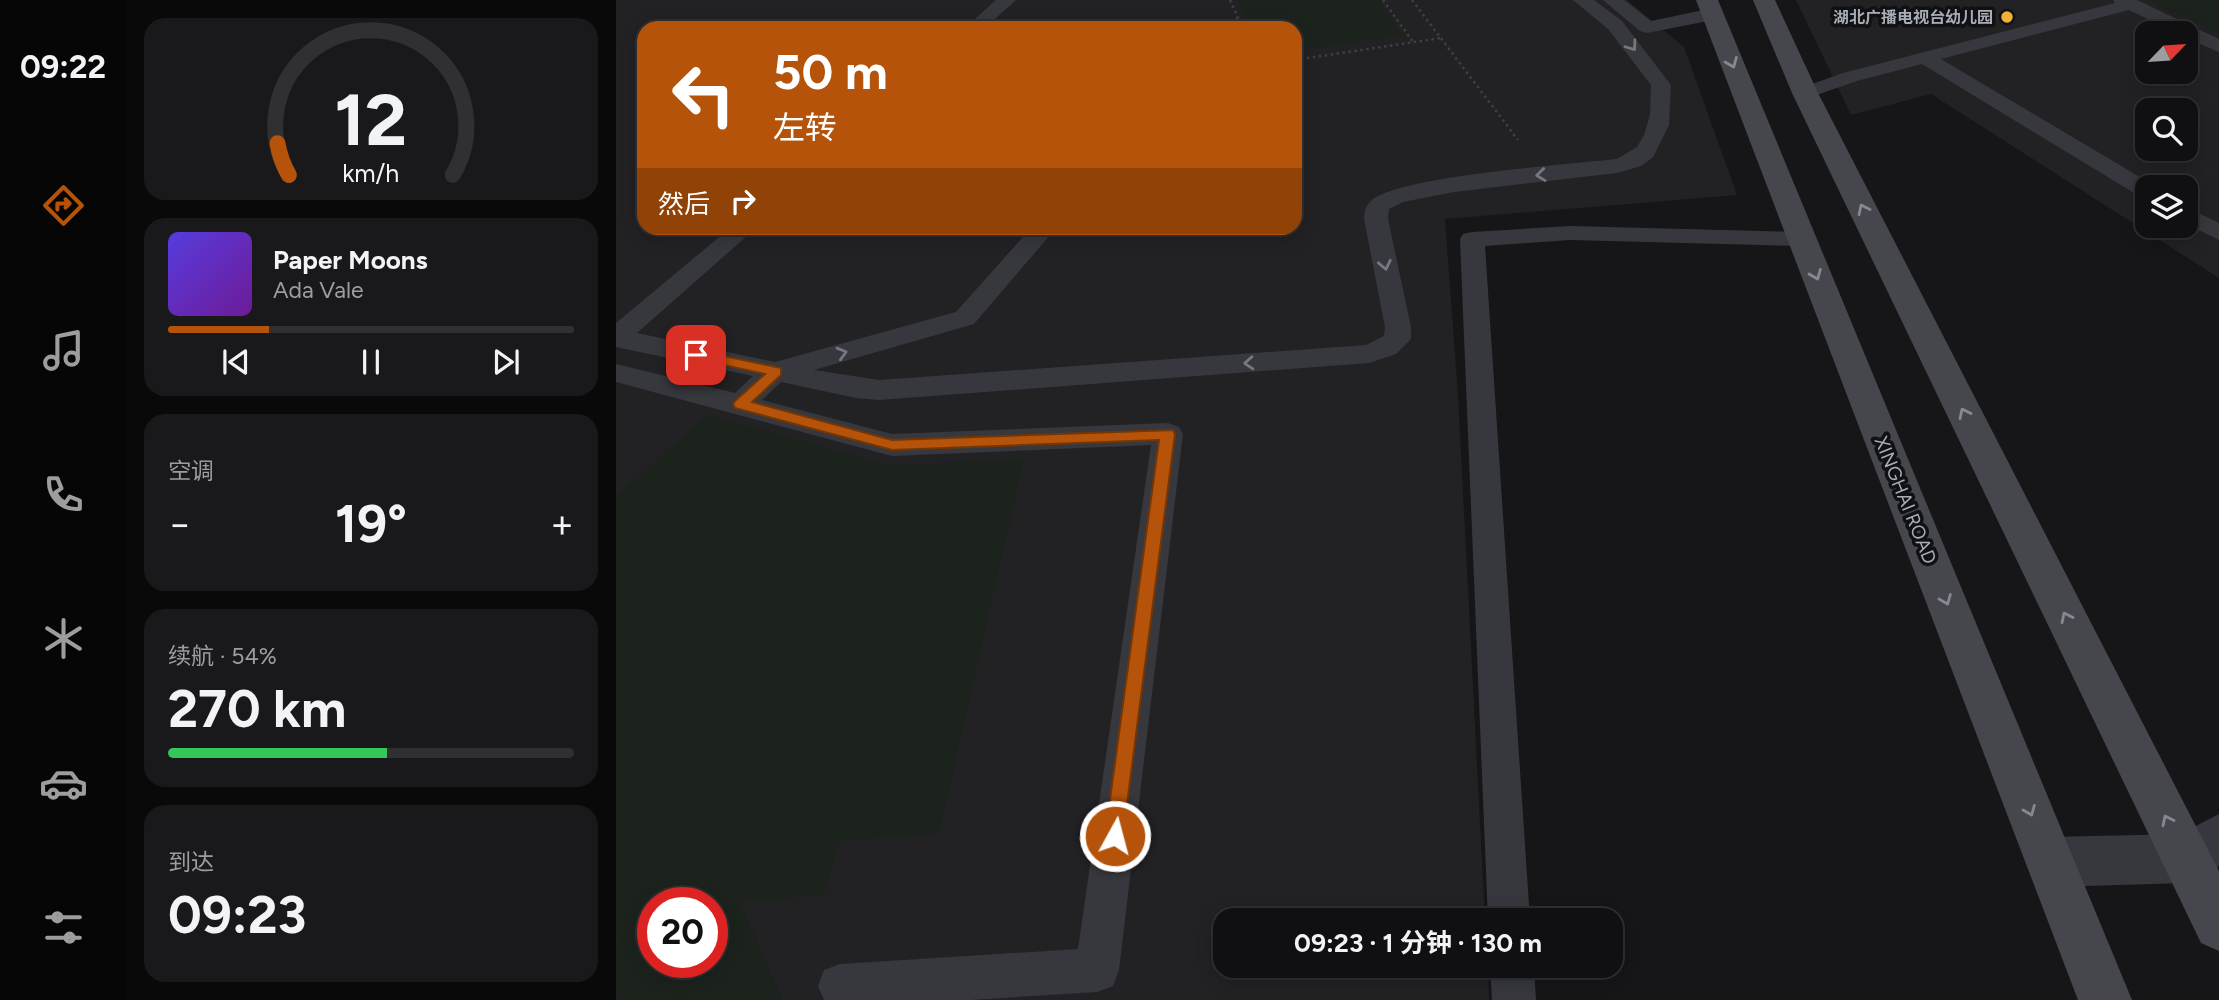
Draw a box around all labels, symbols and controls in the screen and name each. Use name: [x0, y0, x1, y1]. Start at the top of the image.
place label: 湖北广播电视台幼儿园: [1833, 8, 1993, 27]
marker: 湖北广播电视台幼儿园: [1999, 9, 2015, 25]
north arrow: [2135, 21, 2198, 84]
map controls: [2135, 21, 2198, 238]
one-way arrow: [1623, 38, 1636, 51]
text: 50 m: [773, 42, 888, 101]
text: 09:22: [20, 48, 106, 86]
icon: left: [658, 49, 749, 140]
one-way arrow: [1724, 57, 1738, 69]
text: 12: [335, 76, 407, 163]
button: search: [2135, 98, 2198, 161]
text: 左转: [773, 109, 837, 147]
text: km/h: [342, 158, 400, 188]
one-way arrow: [1535, 167, 1547, 182]
button: layers: [2135, 175, 2198, 238]
icon: directions: [39, 181, 88, 230]
icon: right: [724, 182, 762, 220]
text: 然后: [658, 188, 710, 220]
one-way arrow: [1857, 204, 1871, 216]
text: Paper Moons: [273, 244, 428, 276]
one-way arrow: [1376, 259, 1391, 271]
one-way arrow: [1808, 268, 1822, 280]
text: Ada Vale: [273, 276, 364, 304]
pin: [666, 325, 726, 385]
icon: music: [39, 326, 88, 375]
icon: arrive: [677, 336, 715, 374]
icon: previous: [217, 343, 255, 381]
icon: pause: [352, 343, 390, 381]
icon: next: [487, 343, 525, 381]
one-way arrow: [836, 347, 848, 361]
one-way arrow: [1244, 355, 1255, 370]
one-way arrow: [1959, 408, 1973, 420]
street label: XINGHAI ROAD: [1869, 433, 1942, 567]
text: 空调: [168, 457, 214, 485]
icon: phone: [39, 470, 88, 519]
text: 19°: [335, 493, 407, 555]
text: −: [168, 501, 192, 547]
text: +: [550, 501, 574, 547]
one-way arrow: [1938, 593, 1952, 605]
one-way arrow: [2060, 612, 2074, 624]
icon: climate: [39, 614, 88, 663]
text: 续航 · 54%: [168, 642, 277, 670]
text: 270 km: [168, 678, 346, 740]
icon: car: [39, 759, 88, 808]
position arrow: [1078, 799, 1152, 873]
one-way arrow: [2022, 805, 2036, 817]
one-way arrow: [2162, 815, 2176, 827]
text: 到达: [168, 848, 214, 876]
text: 09:23: [168, 884, 307, 946]
speed limit sign: 20: [637, 887, 728, 978]
icon: filters: [39, 903, 88, 952]
text: 09:23 · 1 分钟 · 130 m: [1294, 927, 1542, 959]

